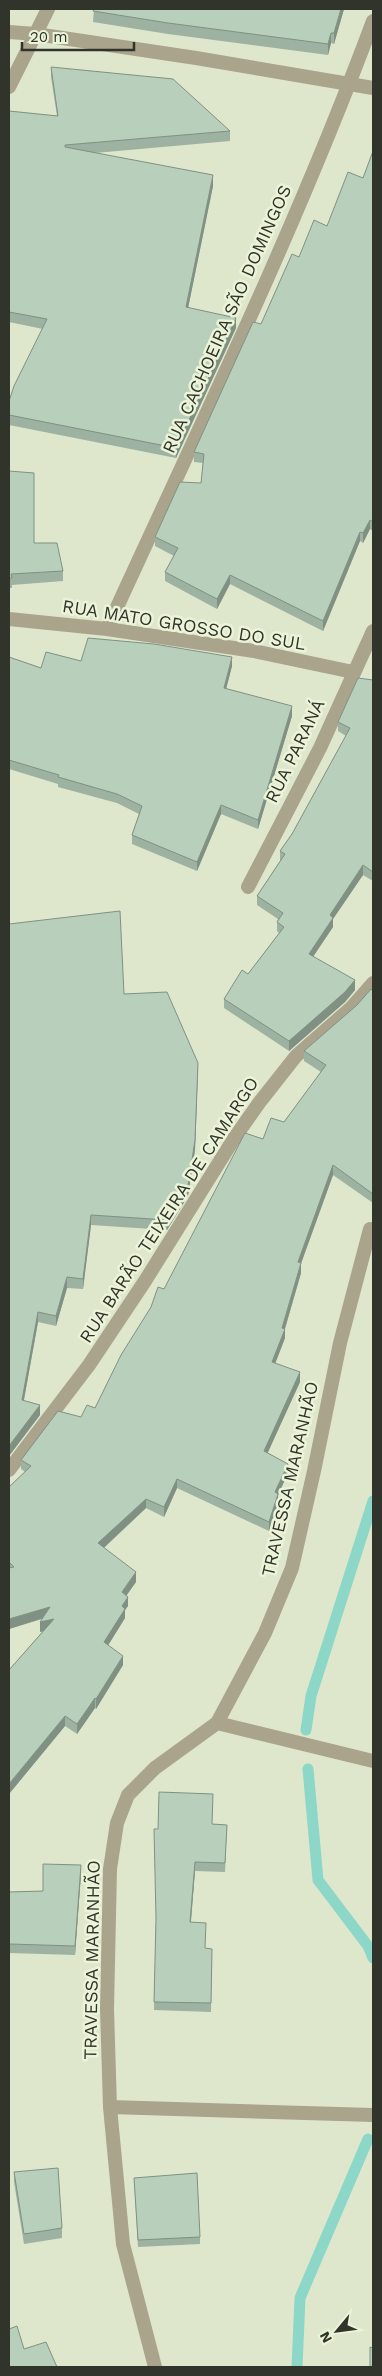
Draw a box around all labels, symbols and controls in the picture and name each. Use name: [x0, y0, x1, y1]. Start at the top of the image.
scale bar: [22, 20, 135, 52]
text: 20 m: [30, 28, 68, 46]
street label: RUA CACHOEIRA SÃO DOMINGOS: [158, 181, 295, 456]
street label: RUA MATO GROSSO DO SUL: [61, 595, 307, 654]
street label: RUA PARANÁ: [260, 696, 329, 806]
street label: RUA BARÃO TEIXEIRA DE CAMARGO: [75, 1073, 263, 1347]
street label: TRAVESSA MARANHÃO: [257, 1379, 322, 1578]
street label: TRAVESSA MARANHÃO: [79, 1860, 104, 2060]
north arrow: [312, 2306, 362, 2356]
text: N: [316, 2329, 335, 2346]

